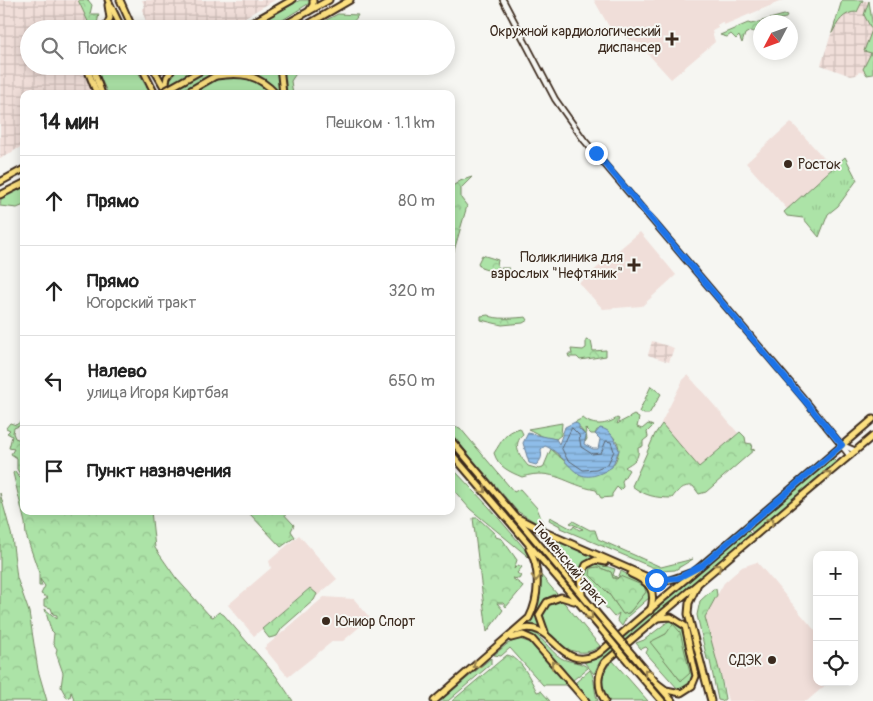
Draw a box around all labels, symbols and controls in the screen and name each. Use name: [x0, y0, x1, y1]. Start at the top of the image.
north arrow: [753, 15, 798, 60]
search box: [20, 20, 455, 75]
place label: Окружной кардиологический диспансер: [489, 23, 661, 56]
marker: Окружной кардиологический диспансер: [665, 32, 679, 46]
icon: search: [38, 34, 66, 62]
text: Поиск: [78, 36, 128, 60]
text: 14 мин: [40, 109, 99, 136]
text: Пешком · 1.1 km: [326, 113, 435, 133]
route end: [585, 142, 608, 165]
place label: Росток: [798, 156, 841, 173]
marker: Росток: [782, 158, 794, 170]
icon: ahead: [40, 187, 68, 215]
text: Прямо: [87, 189, 139, 213]
text: 80 m: [398, 191, 435, 211]
place label: Поликлиника для взрослых "Нефтяник": [491, 249, 623, 282]
marker: Поликлиника для взрослых "Нефтяник": [627, 258, 641, 272]
text: Прямо: [87, 269, 139, 293]
icon: ahead: [40, 277, 68, 305]
text: 320 m: [389, 281, 435, 301]
text: Югорский тракт: [87, 293, 196, 313]
text: Налево: [87, 359, 147, 383]
icon: left: [40, 367, 68, 395]
text: 650 m: [388, 371, 435, 391]
text: улица Игоря Киртбая: [87, 383, 229, 403]
icon: arrive: [40, 457, 68, 485]
text: Пункт назначения: [87, 459, 231, 483]
one-way arrow: [823, 471, 832, 480]
one-way arrow: [477, 485, 486, 494]
street label: Тюменский тракт: [529, 518, 610, 611]
one-way arrow: [766, 518, 775, 527]
map controls: [813, 551, 858, 686]
button: +: [813, 551, 858, 596]
one-way arrow: [713, 563, 722, 572]
route start: [645, 569, 668, 592]
one-way arrow: [531, 575, 542, 583]
button: −: [813, 596, 858, 641]
one-way arrow: [584, 611, 593, 620]
place label: Юниор Спорт: [336, 613, 415, 630]
marker: Юниор Спорт: [320, 615, 332, 627]
button: locate: [813, 641, 858, 686]
place label: СДЭК: [729, 652, 762, 669]
marker: СДЭК: [766, 654, 778, 666]
one-way arrow: [473, 660, 482, 669]
one-way arrow: [551, 661, 560, 670]
one-way arrow: [644, 668, 653, 677]

